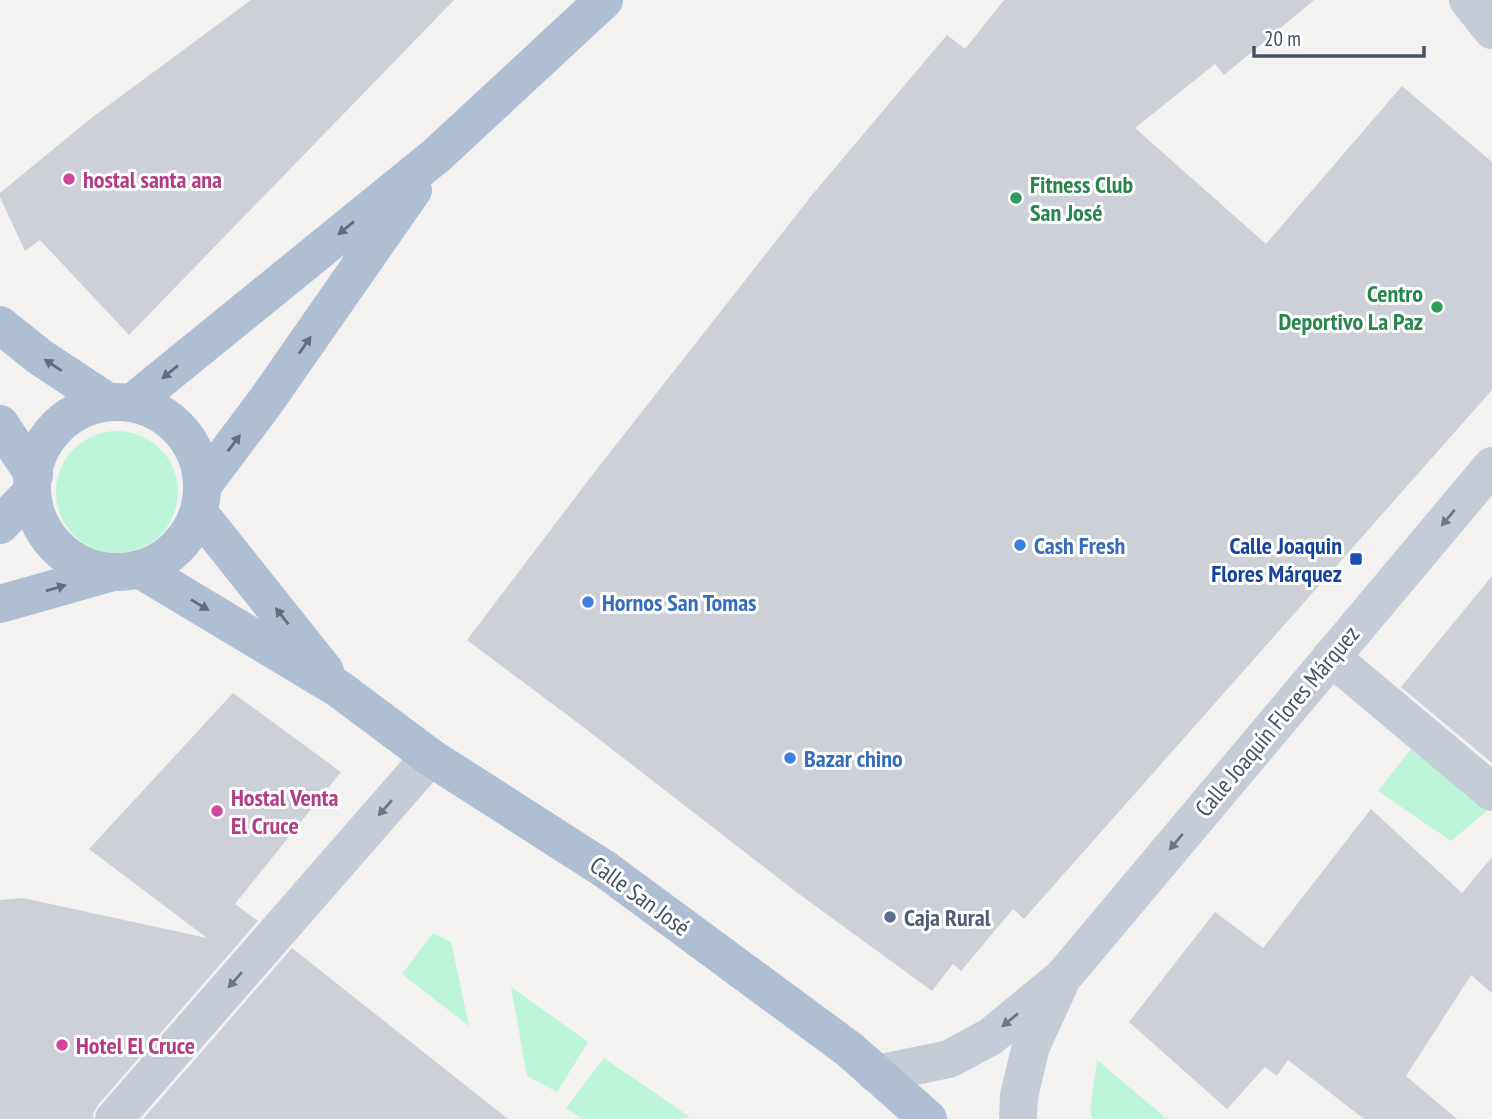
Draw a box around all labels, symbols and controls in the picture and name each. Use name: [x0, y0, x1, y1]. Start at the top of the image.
scale bar: [1254, 14, 1424, 58]
text: 20 m: [1264, 25, 1301, 52]
place label: hostal santa ana: [83, 164, 222, 195]
place label: Fitness Club San José: [1030, 169, 1133, 228]
marker: hostal santa ana: [61, 171, 77, 187]
marker: Fitness Club San José: [1008, 190, 1024, 206]
one-way arrow: [338, 221, 356, 236]
place label: Centro Deportivo La Paz: [1278, 278, 1423, 337]
marker: Centro Deportivo La Paz: [1429, 299, 1445, 315]
one-way arrow: [298, 336, 312, 354]
one-way arrow: [43, 359, 63, 372]
one-way arrow: [161, 364, 178, 379]
one-way arrow: [227, 434, 241, 452]
one-way arrow: [1440, 509, 1456, 527]
place label: Cash Fresh: [1034, 530, 1125, 561]
place label: Calle Joaquin Flores Márquez: [1211, 530, 1342, 589]
marker: Cash Fresh: [1012, 537, 1028, 553]
marker: Calle Joaquin Flores Márquez: [1348, 551, 1364, 567]
one-way arrow: [45, 582, 67, 593]
place label: Hornos San Tomas: [602, 587, 756, 618]
marker: Hornos San Tomas: [580, 594, 596, 610]
one-way arrow: [190, 598, 209, 611]
one-way arrow: [274, 608, 289, 626]
street label: Calle Joaquín Flores Márquez: [1188, 619, 1366, 823]
place label: Bazar chino: [804, 743, 903, 774]
marker: Bazar chino: [782, 750, 798, 766]
place label: Hostal Venta El Cruce: [231, 782, 339, 841]
one-way arrow: [378, 800, 393, 817]
marker: Hostal Venta El Cruce: [209, 803, 225, 819]
one-way arrow: [1169, 834, 1184, 851]
street label: Calle San José: [584, 849, 696, 943]
place label: Caja Rural: [904, 902, 991, 933]
marker: Caja Rural: [882, 909, 898, 925]
one-way arrow: [228, 971, 244, 988]
one-way arrow: [1001, 1013, 1019, 1028]
place label: Hotel El Cruce: [76, 1030, 195, 1061]
marker: Hotel El Cruce: [54, 1037, 70, 1053]

